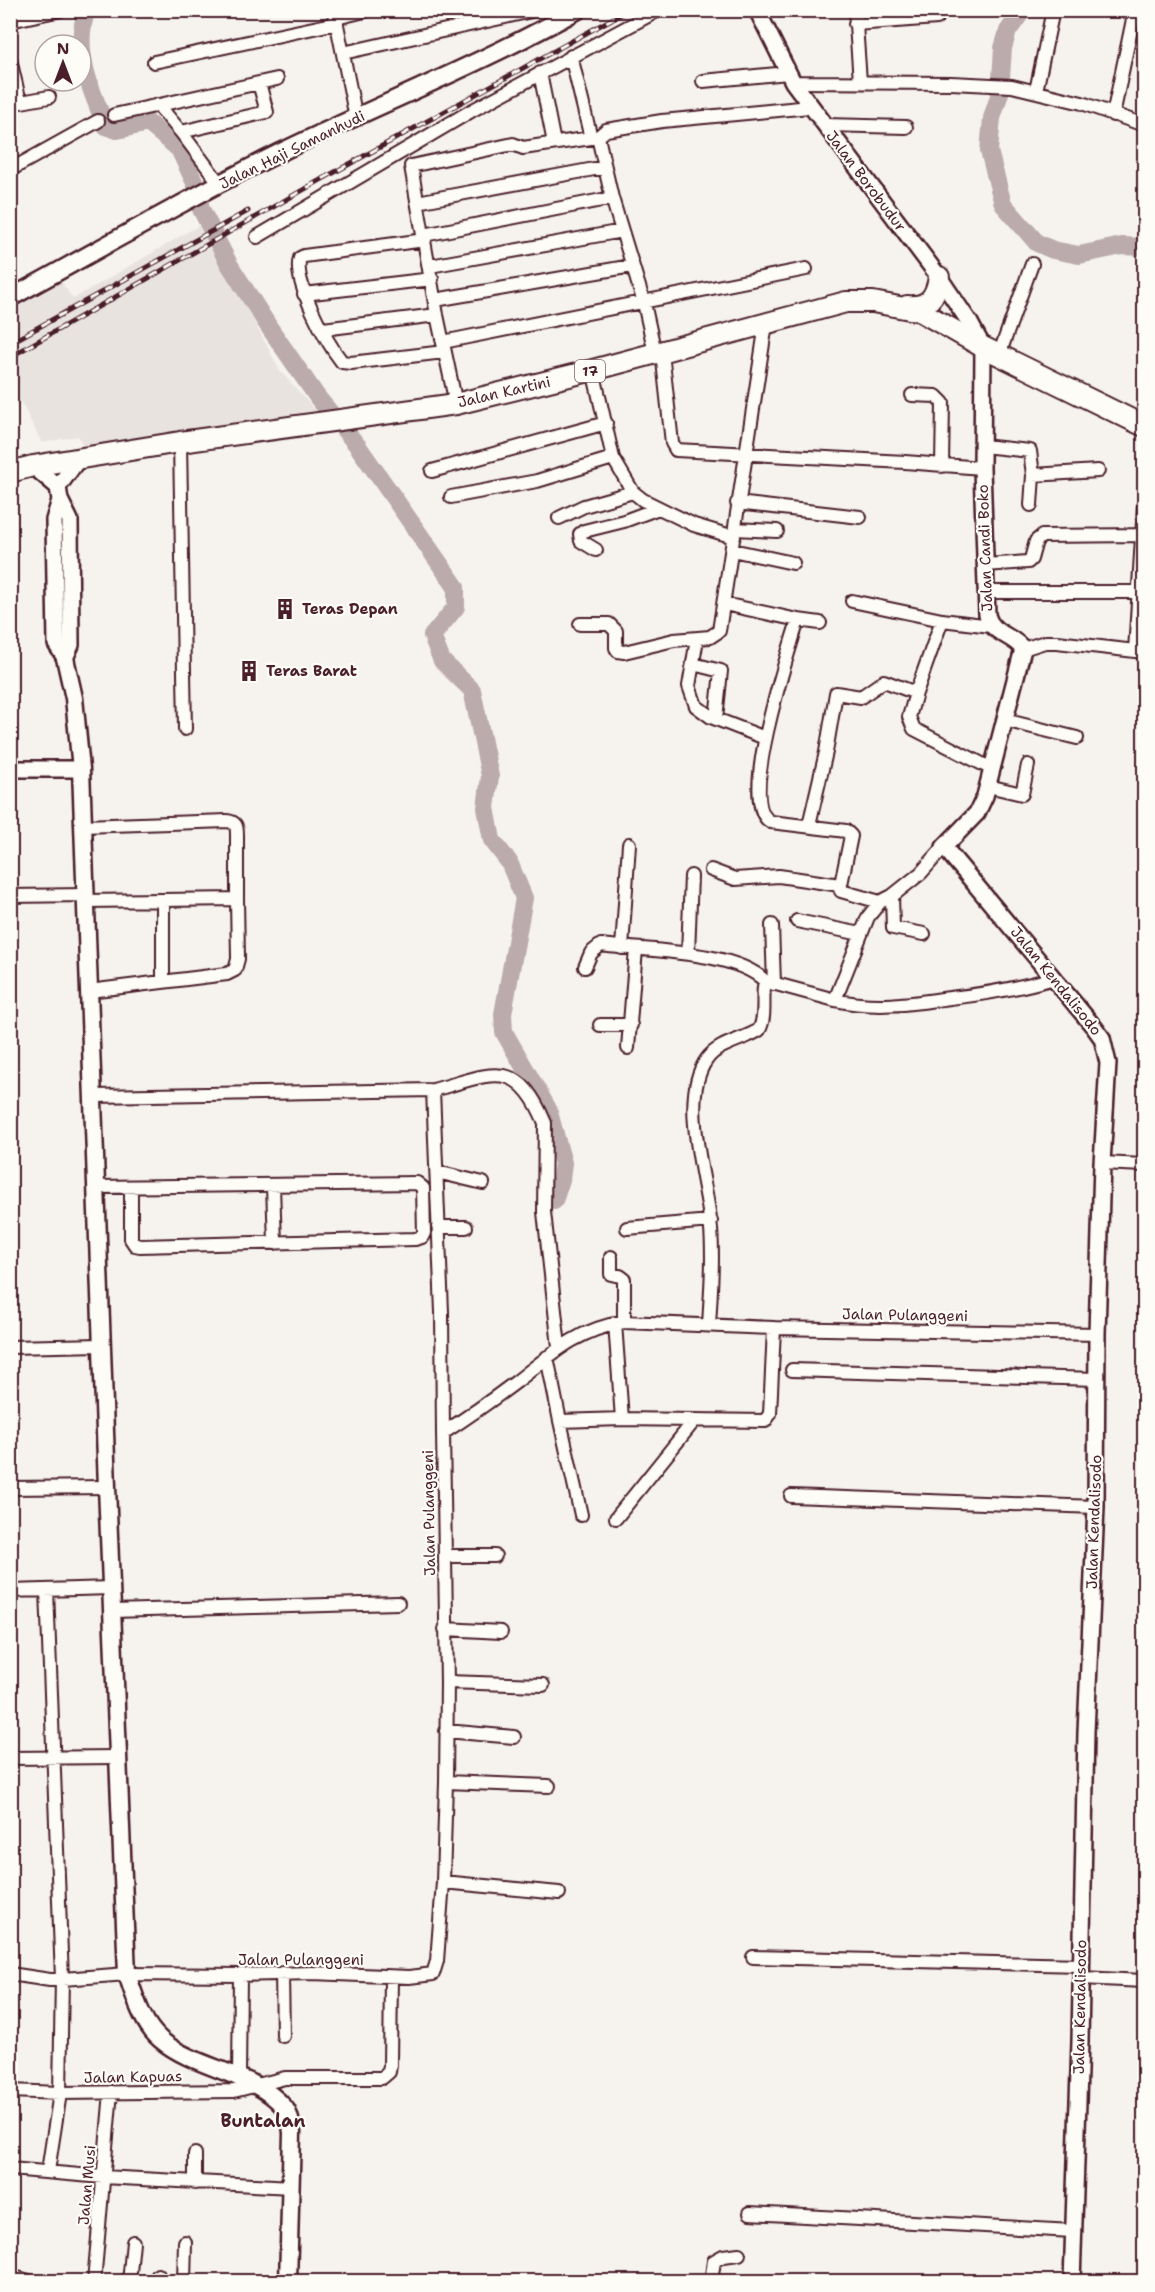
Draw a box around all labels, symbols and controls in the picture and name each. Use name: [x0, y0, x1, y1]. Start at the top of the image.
north arrow: [33, 33, 93, 93]
text: N: [57, 38, 69, 59]
street label: Jalan Haji Samanhudi: [216, 106, 368, 194]
street label: Jalan Borobudur: [821, 126, 911, 236]
road number: 17: [575, 360, 605, 382]
street label: Jalan Kartini: [456, 372, 552, 412]
street label: Jalan Candi Boko: [973, 484, 997, 612]
building icon: Teras Depan: [273, 597, 297, 621]
place label: Teras Depan: [302, 599, 398, 619]
building icon: Teras Barat: [237, 659, 261, 683]
place label: Teras Barat: [266, 661, 357, 681]
street label: Jalan Kendalisodo: [1006, 922, 1106, 1040]
street label: Jalan Pulanggeni: [842, 1304, 968, 1326]
street label: Jalan Pulanggeni: [418, 1450, 440, 1576]
street label: Jalan Kendalisodo: [1082, 1454, 1106, 1590]
street label: Jalan Kendalisodo: [1069, 1939, 1091, 2075]
street label: Jalan Pulanggeni: [238, 1950, 364, 1970]
street label: Jalan Kapuas: [84, 2066, 182, 2088]
district label: Buntalan: [220, 2109, 306, 2133]
street label: Jalan Musi: [74, 2144, 100, 2226]

